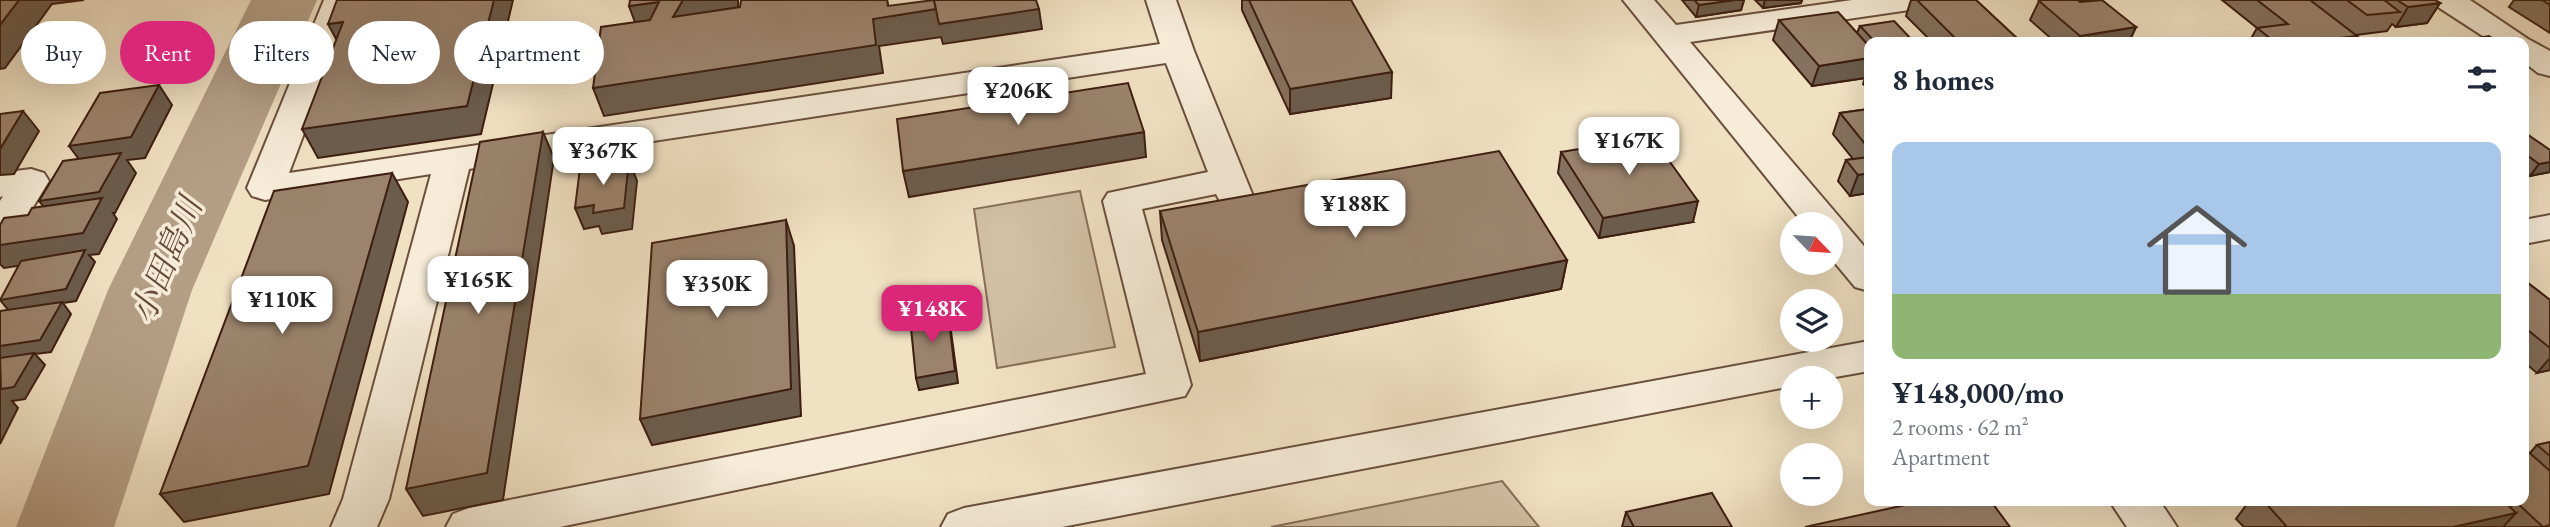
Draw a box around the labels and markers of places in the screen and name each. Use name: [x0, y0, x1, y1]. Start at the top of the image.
pin: ¥206K: [969, 68, 1067, 127]
pin: ¥167K: [1580, 118, 1678, 177]
pin: ¥367K: [554, 128, 652, 187]
pin: ¥188K: [1306, 180, 1404, 240]
pin: ¥165K: [429, 256, 527, 316]
pin: ¥350K: [668, 260, 766, 320]
pin: ¥110K: [233, 276, 331, 336]
pin: ¥148K: [883, 286, 981, 345]

